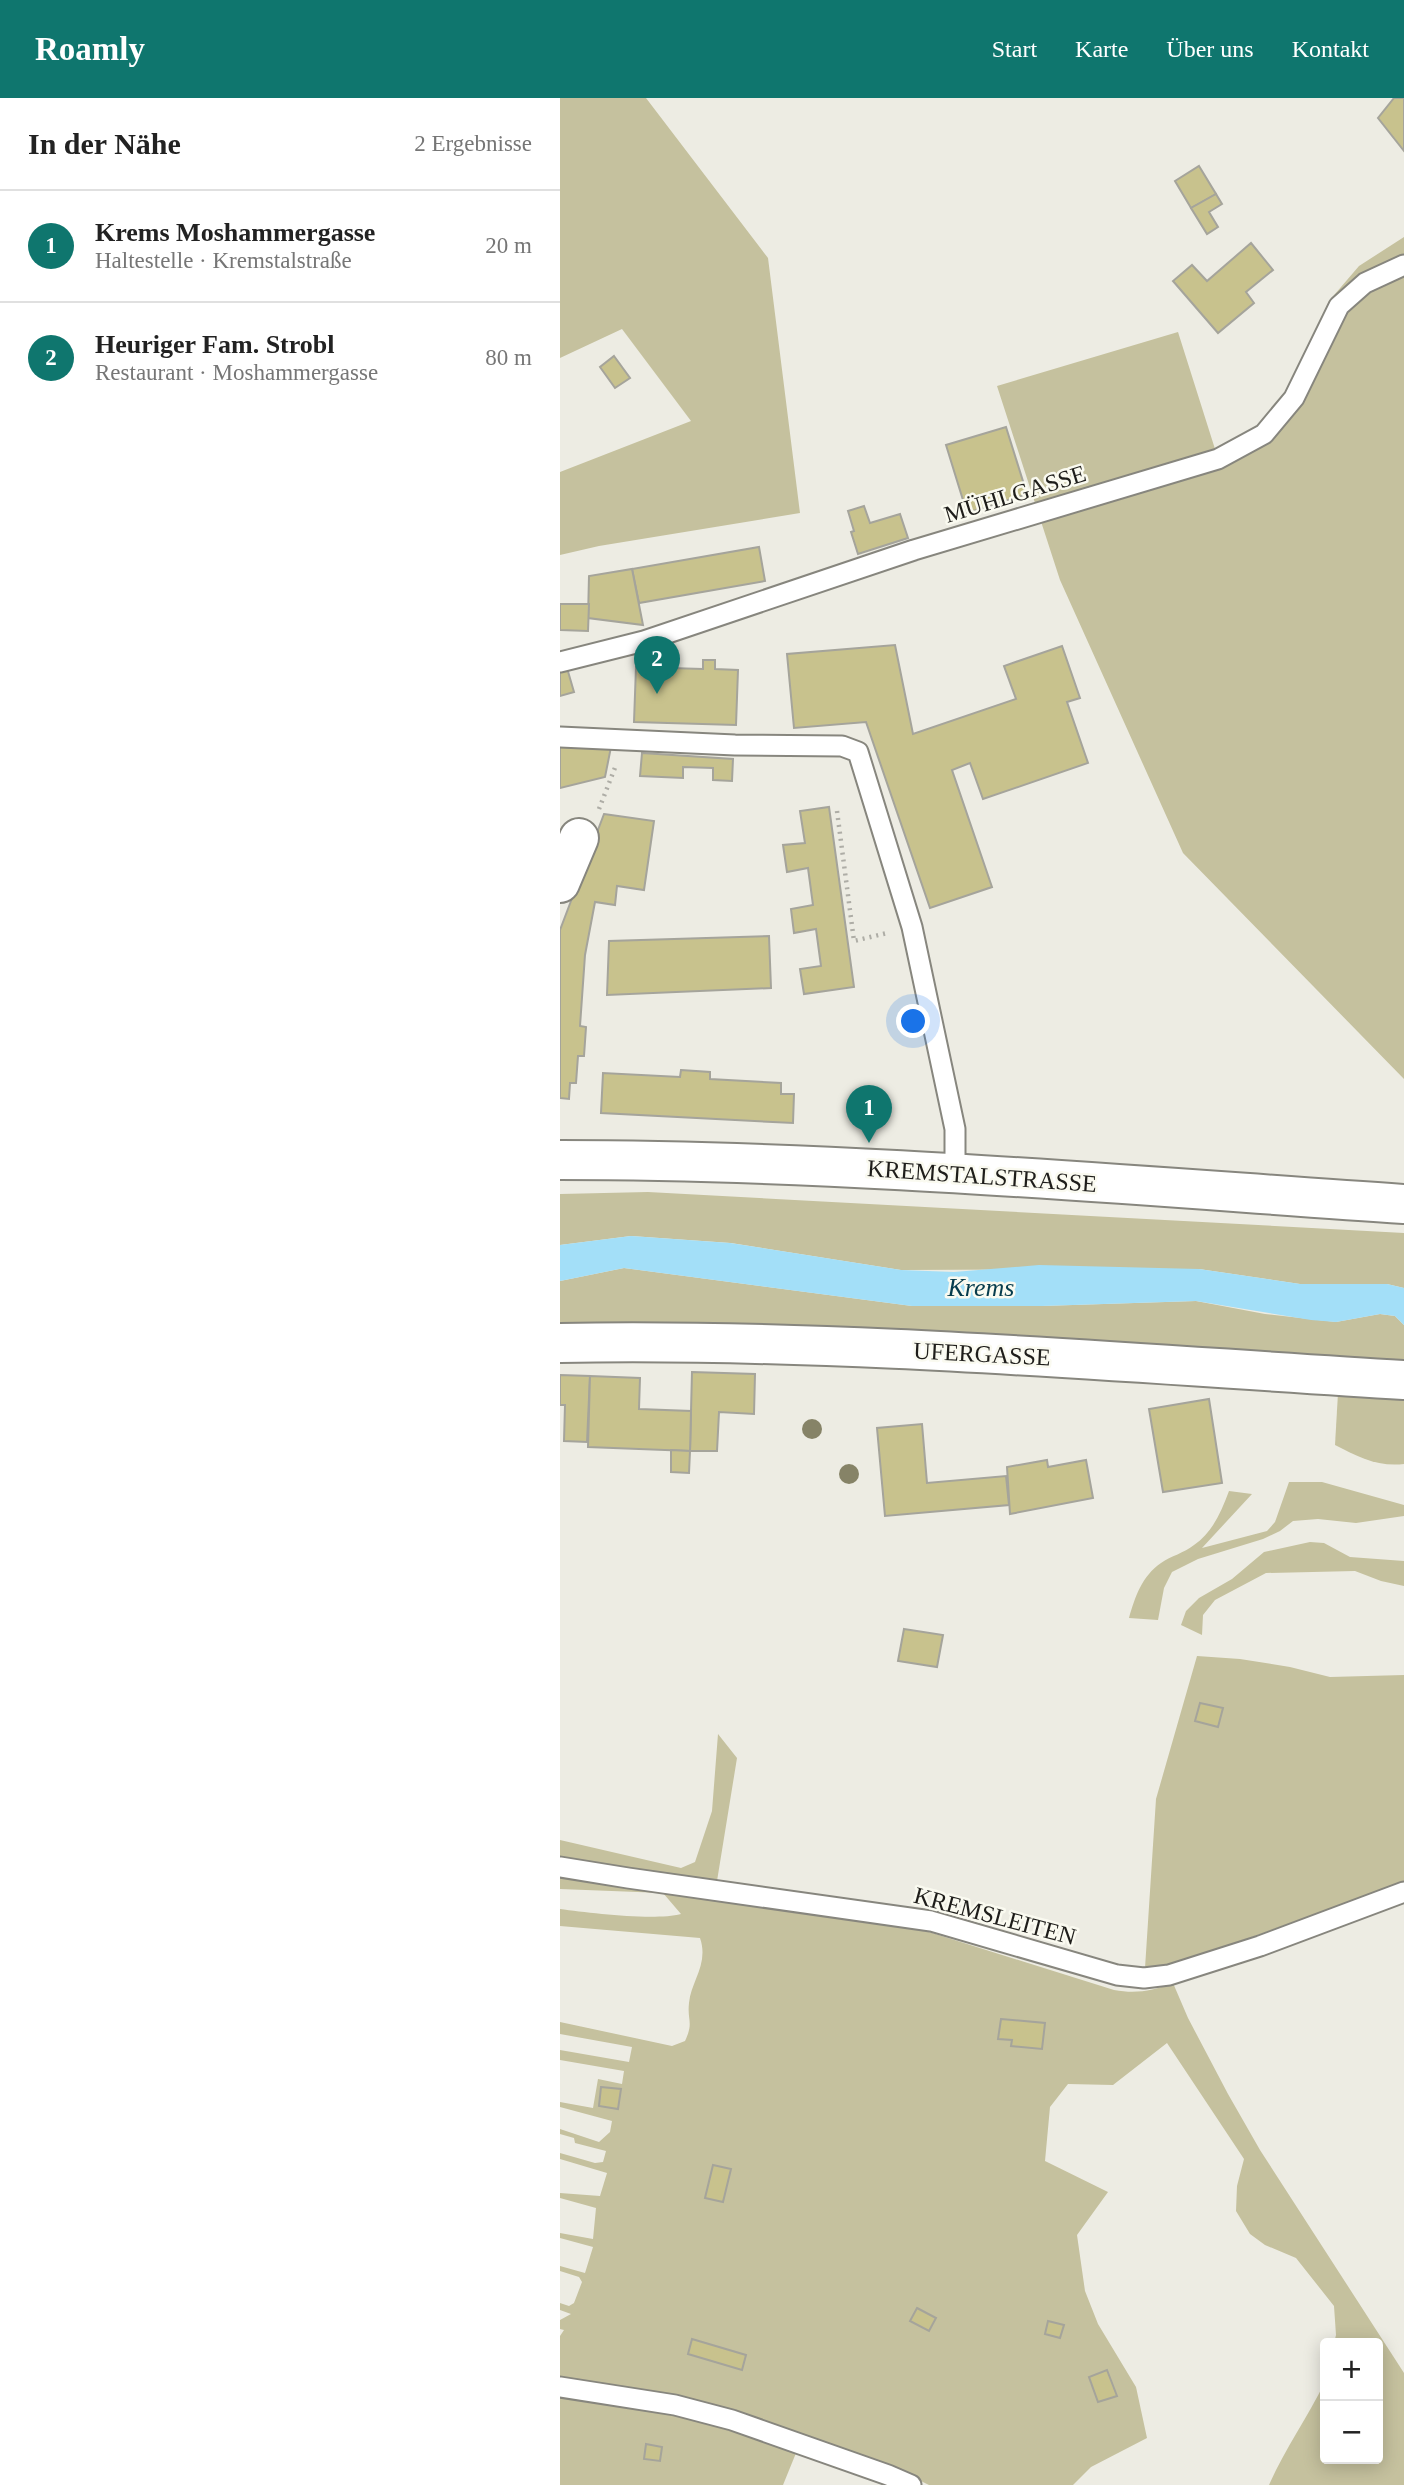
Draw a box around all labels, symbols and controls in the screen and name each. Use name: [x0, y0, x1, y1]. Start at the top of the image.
text: Roamly: [35, 31, 145, 67]
text: Start: [992, 36, 1037, 62]
text: Karte: [1075, 36, 1128, 62]
text: Über uns: [1166, 36, 1254, 62]
text: Kontakt: [1292, 36, 1369, 62]
text: In der Nähe: [28, 127, 181, 160]
text: 2 Ergebnisse: [414, 131, 532, 156]
text: Krems Moshammergasse: [95, 218, 375, 247]
text: 1: [45, 233, 57, 258]
text: 20 m: [485, 233, 532, 258]
text: Haltestelle · Kremstalstraße: [95, 248, 352, 273]
text: Heuriger Fam. Strobl: [95, 330, 335, 359]
text: 2: [45, 345, 57, 370]
text: 80 m: [485, 345, 532, 370]
text: Restaurant · Moshammergasse: [95, 360, 378, 385]
street label: MÜHLGASSE: [941, 460, 1089, 528]
pin: 2: [634, 636, 680, 694]
your location: [896, 1004, 930, 1038]
pin: 1: [846, 1085, 892, 1143]
street label: KREMSTALSTRASSE: [866, 1155, 1098, 1197]
water label: Krems: [947, 1273, 1014, 1302]
street label: UFERGASSE: [913, 1337, 1051, 1371]
street label: KREMSLEITEN: [911, 1882, 1079, 1950]
map controls: [1320, 2338, 1383, 2464]
button: +: [1320, 2338, 1383, 2401]
button: −: [1320, 2401, 1383, 2464]

